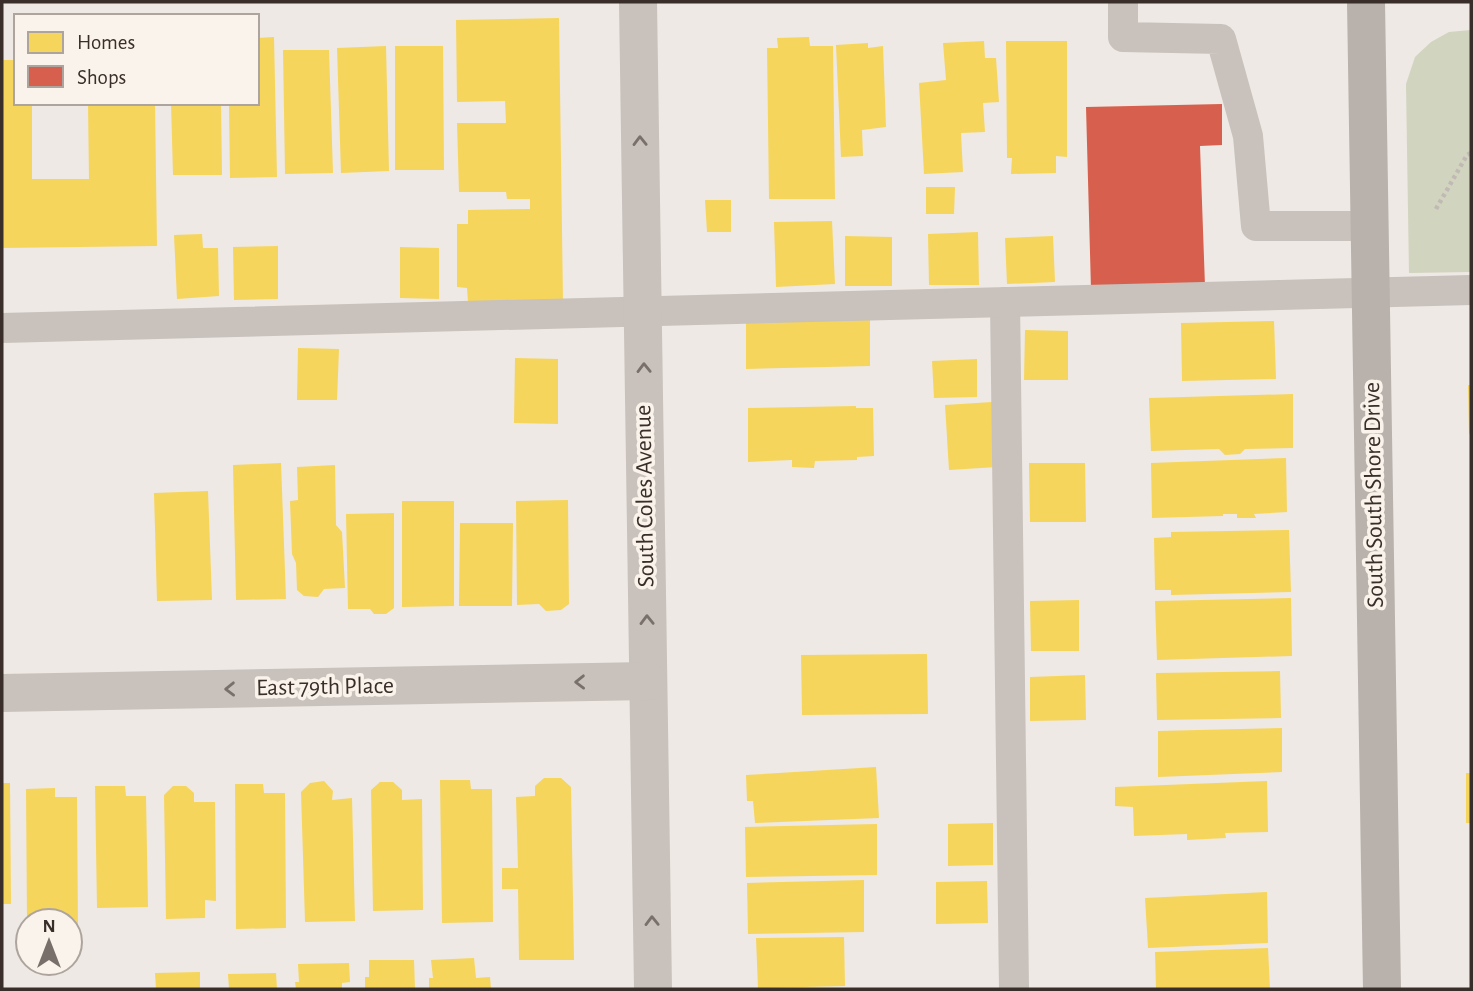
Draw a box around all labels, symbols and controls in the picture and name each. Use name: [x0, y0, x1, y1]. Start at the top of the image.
legend: [14, 14, 259, 105]
text: Homes: [77, 32, 135, 53]
text: Shops: [77, 67, 126, 88]
one-way arrow: [633, 135, 648, 146]
one-way arrow: [636, 362, 651, 373]
street label: South South Shore Drive: [1360, 382, 1388, 608]
street label: South Coles Avenue: [631, 405, 659, 587]
one-way arrow: [639, 614, 655, 625]
street label: East 79th Place: [256, 674, 394, 700]
one-way arrow: [574, 674, 585, 689]
one-way arrow: [224, 681, 235, 696]
north arrow: [14, 907, 84, 977]
one-way arrow: [644, 915, 660, 926]
text: N: [42, 917, 56, 936]

